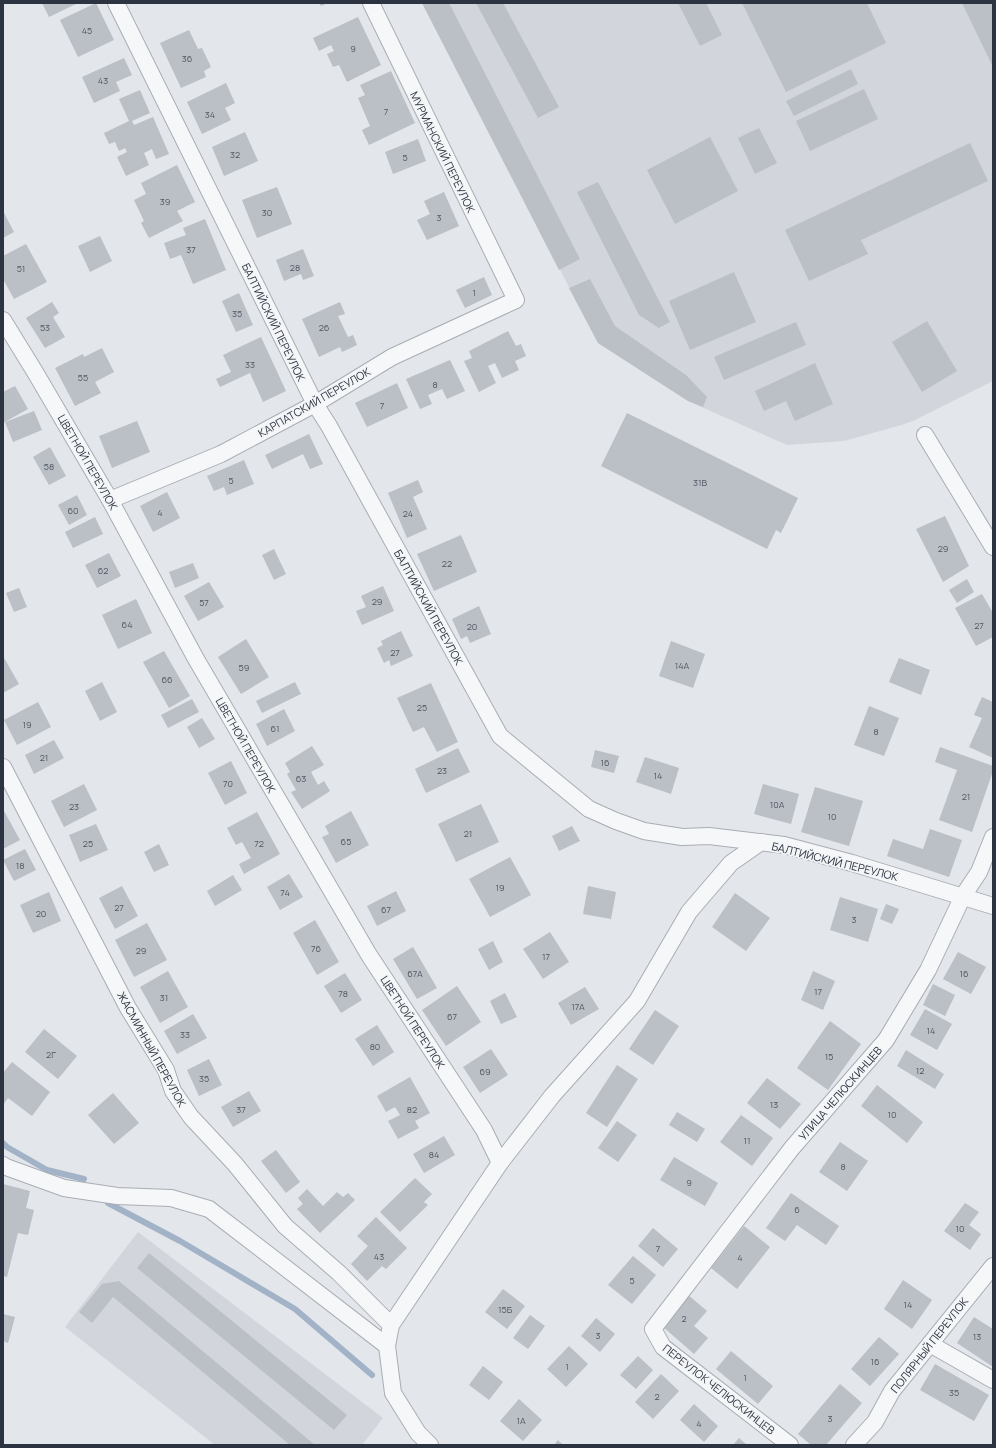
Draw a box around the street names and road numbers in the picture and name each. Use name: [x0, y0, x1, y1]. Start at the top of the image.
street label: МУРМАНСКИЙ ПЕРЕУЛОК: [407, 89, 479, 216]
street label: БАЛТИЙСКИЙ ПЕРЕУЛОК: [239, 260, 309, 384]
street label: КАРПАТСКИЙ ПЕРЕУЛОК: [255, 363, 373, 440]
street label: ЦВЕТНОЙ ПЕРЕУЛОК: [55, 412, 122, 513]
street label: БАЛТИЙСКИЙ ПЕРЕУЛОК: [391, 547, 467, 668]
street label: ЦВЕТНОЙ ПЕРЕУЛОК: [213, 695, 280, 796]
street label: БАЛТИЙСКИЙ ПЕРЕУЛОК: [770, 838, 900, 884]
street label: ЦВЕТНОЙ ПЕРЕУЛОК: [377, 973, 449, 1072]
street label: ЖАСМИННЫЙ ПЕРЕУЛОК: [114, 989, 190, 1110]
street label: УЛИЦА ЧЕЛЮСКИНЦЕВ: [795, 1043, 885, 1143]
street label: ПОЛЯРНЫЙ ПЕРЕУЛОК: [887, 1294, 971, 1396]
street label: ПЕРЕУЛОК ЧЕЛЮСКИНЦЕВ: [660, 1340, 778, 1438]

